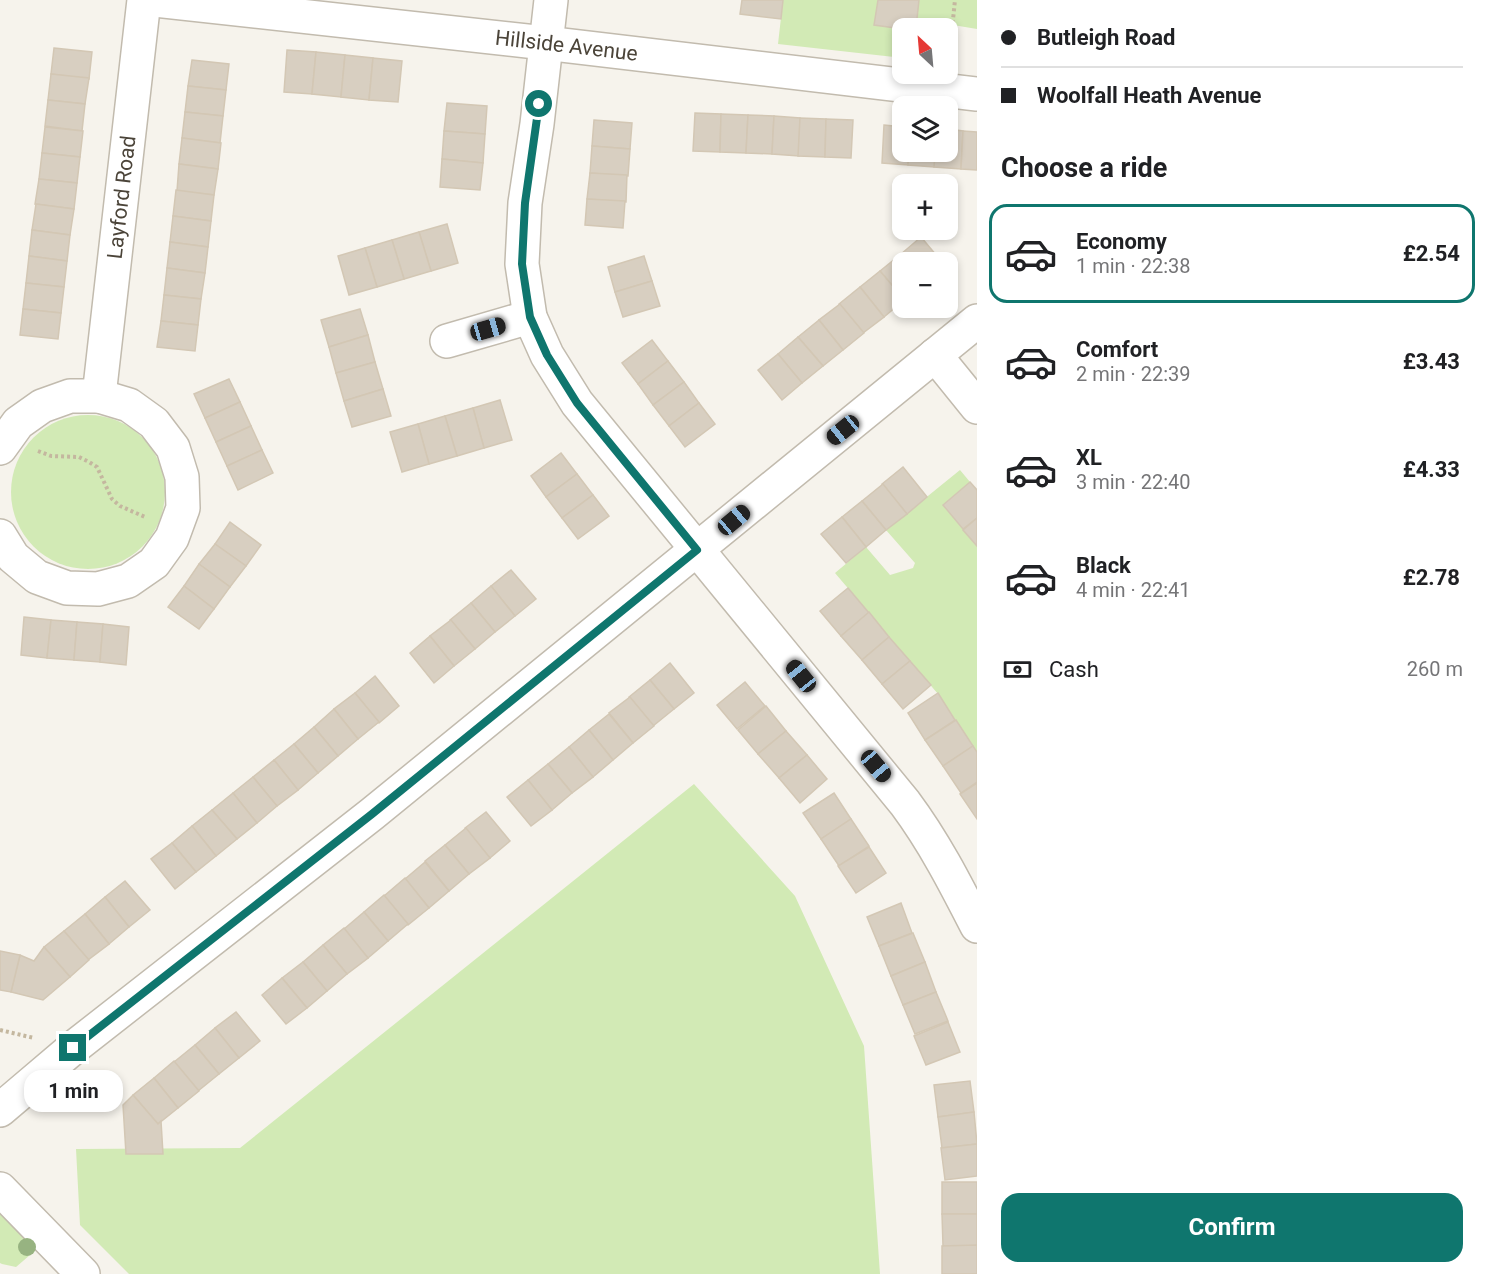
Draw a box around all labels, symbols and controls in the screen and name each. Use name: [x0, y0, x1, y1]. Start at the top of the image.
north arrow: [892, 18, 958, 84]
map controls: [892, 18, 958, 318]
text: Butleigh Road: [1037, 25, 1175, 50]
street label: Hillside Avenue: [494, 26, 639, 66]
text: Woolfall Heath Avenue: [1037, 83, 1261, 108]
route start: [525, 90, 552, 117]
button: layers: [892, 96, 958, 162]
street label: Layford Road: [103, 134, 141, 260]
text: Choose a ride: [1001, 152, 1167, 184]
button: +: [892, 174, 958, 240]
icon: car: [1004, 227, 1058, 281]
text: Economy: [1076, 229, 1167, 254]
text: £2.54: [1403, 241, 1460, 266]
button: −: [892, 252, 958, 318]
text: 1 min · 22:38: [1076, 254, 1191, 278]
car: [468, 315, 508, 343]
icon: car: [1004, 335, 1058, 389]
text: Comfort: [1076, 337, 1158, 362]
text: £3.43: [1403, 349, 1460, 374]
text: 2 min · 22:39: [1076, 362, 1191, 386]
car: [823, 412, 863, 448]
icon: car: [1004, 443, 1058, 497]
text: XL: [1076, 445, 1102, 470]
text: £4.33: [1403, 457, 1460, 482]
text: 3 min · 22:40: [1076, 470, 1191, 494]
car: [714, 502, 754, 538]
icon: car: [1004, 551, 1058, 605]
text: Black: [1076, 553, 1131, 578]
text: £2.78: [1403, 565, 1460, 590]
text: 4 min · 22:41: [1076, 578, 1191, 602]
icon: cash: [1001, 653, 1034, 686]
car: [783, 656, 819, 696]
text: Cash: [1049, 657, 1099, 682]
text: 260 m: [1407, 657, 1463, 681]
car: [858, 746, 894, 786]
route end: [59, 1034, 86, 1061]
callout: 1 min: [23, 1069, 122, 1111]
text: 1 min: [48, 1079, 99, 1103]
button: Confirm: [1001, 1193, 1463, 1262]

